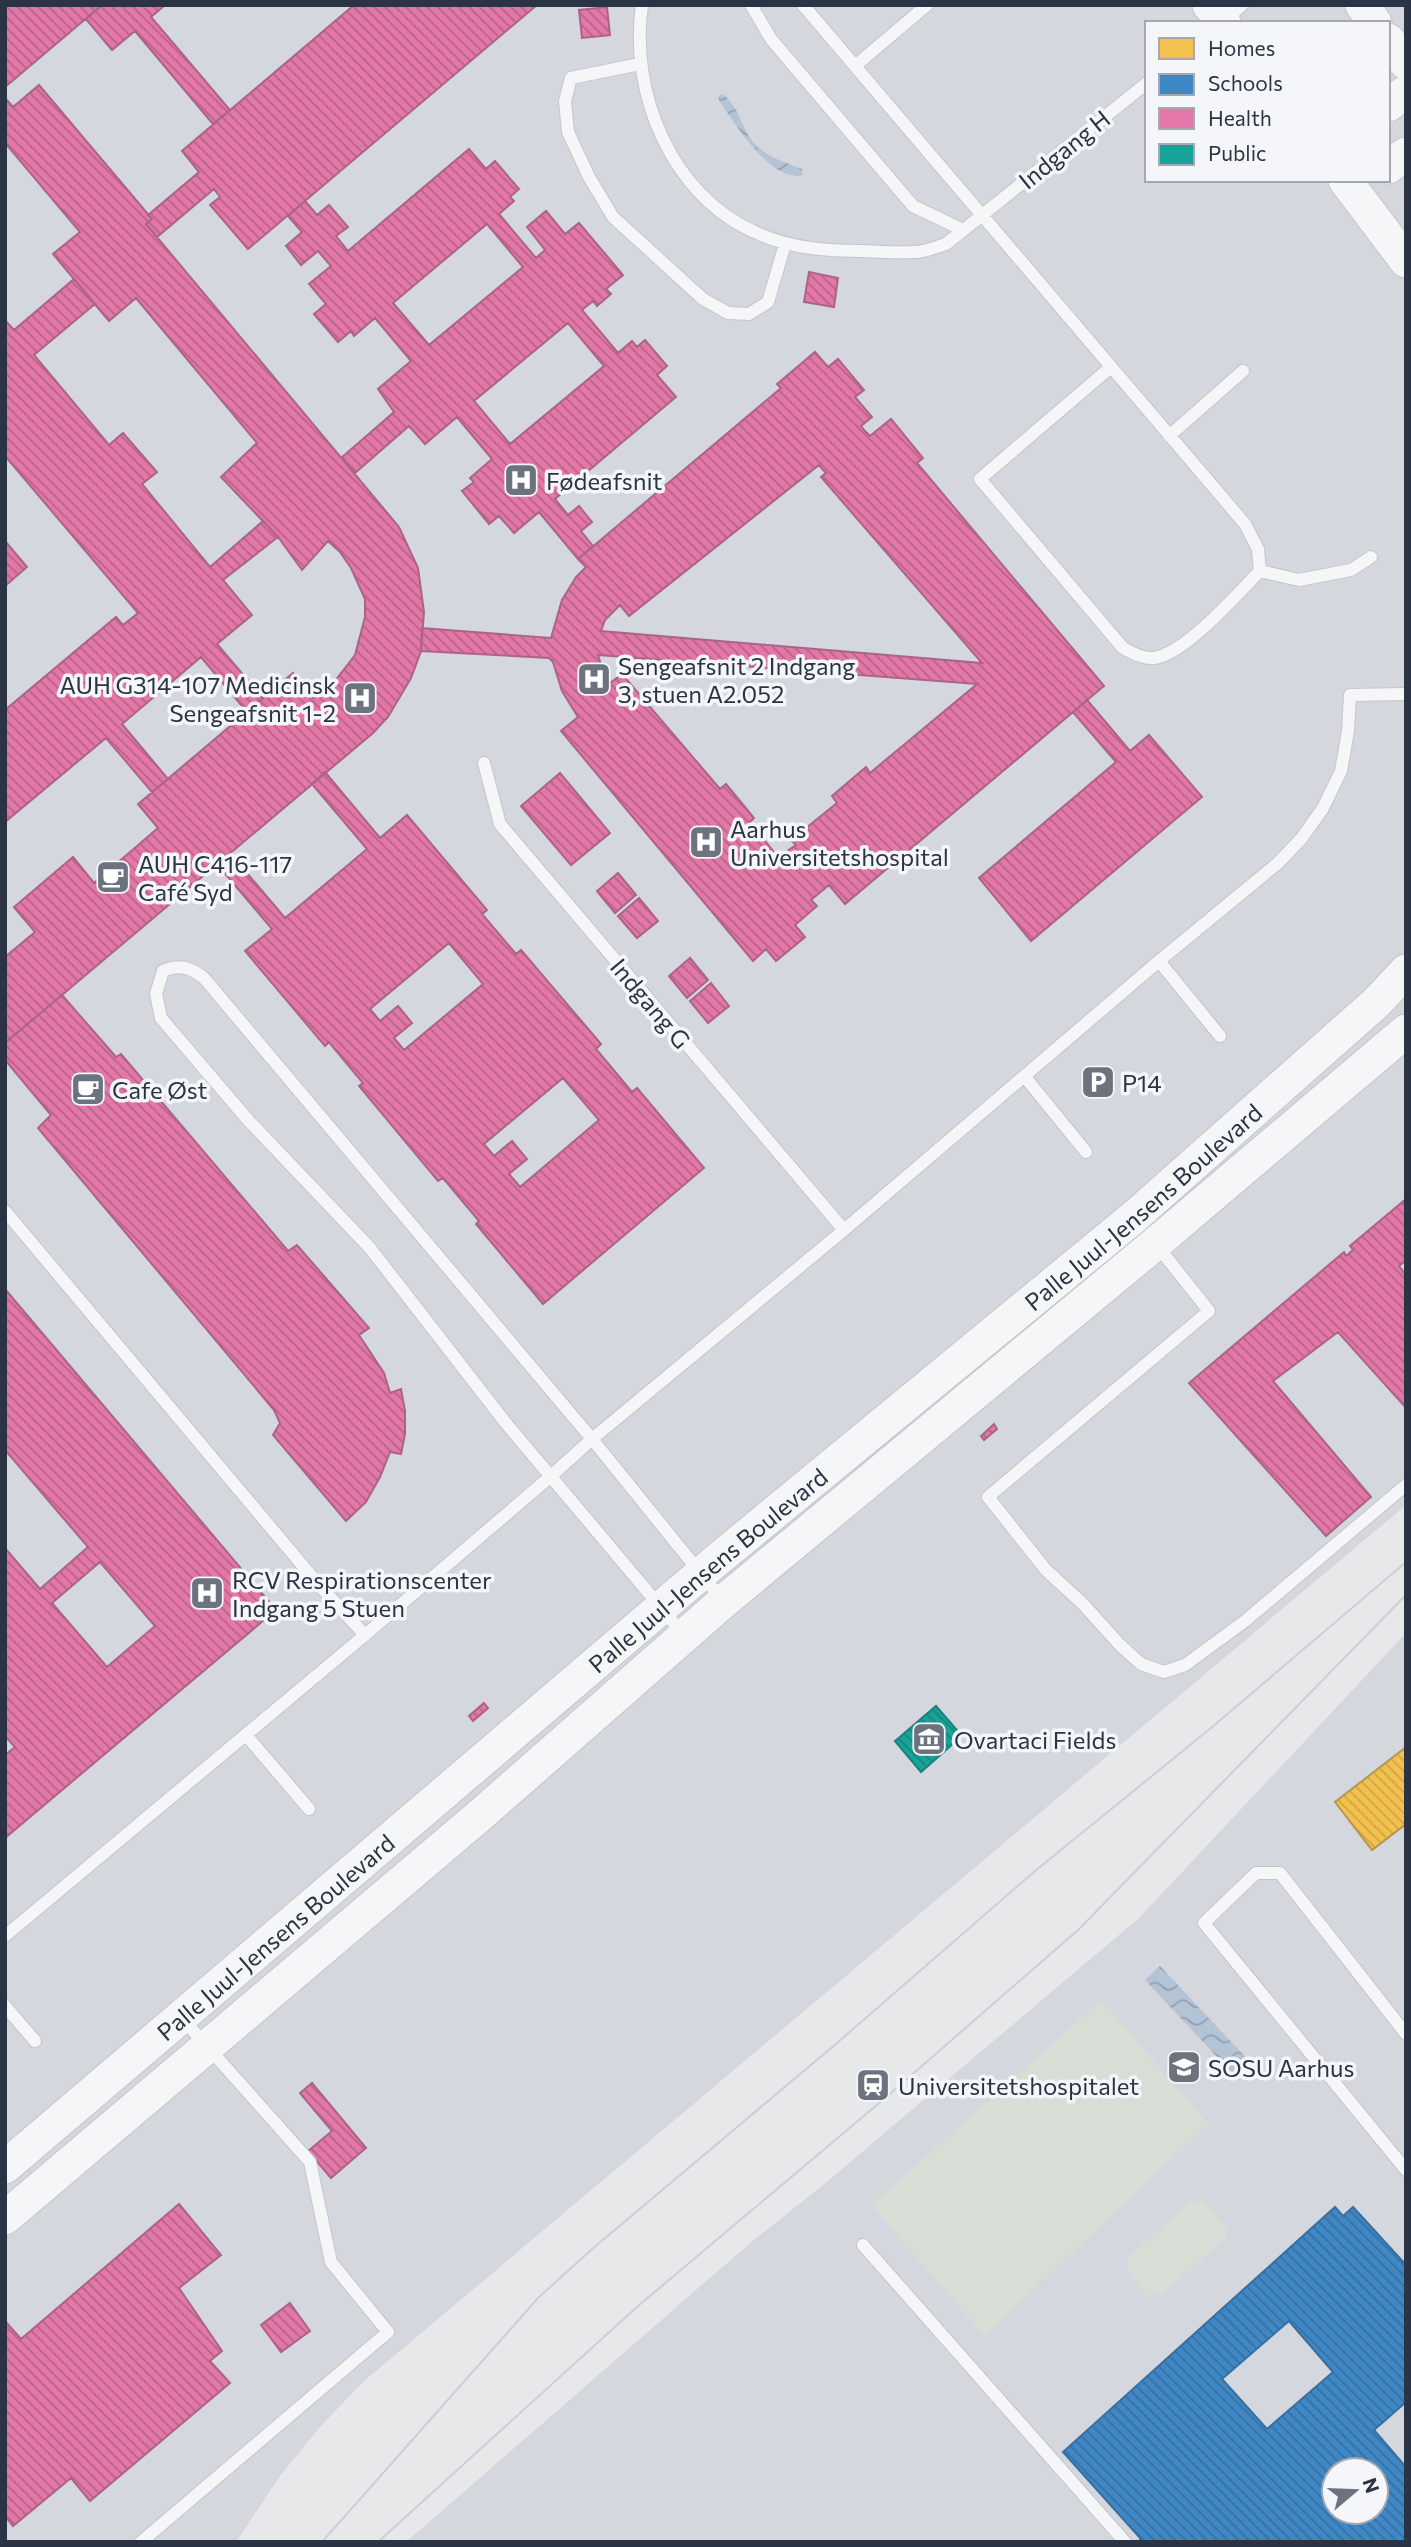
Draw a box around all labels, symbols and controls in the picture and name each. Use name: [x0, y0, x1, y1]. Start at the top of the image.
legend: [1145, 21, 1390, 182]
text: Homes: [1208, 35, 1275, 60]
text: Schools: [1208, 70, 1283, 95]
street label: Indgang H: [1012, 103, 1116, 195]
text: Health: [1208, 105, 1272, 130]
text: Public: [1208, 140, 1266, 165]
hospital icon: Fødeafsnit: [502, 461, 540, 499]
place label: Fødeafsnit: [546, 466, 663, 495]
place label: Sengeafsnit 2 Indgang 3, stuen A2.052: [618, 651, 855, 708]
hospital icon: Sengeafsnit 2 Indgang 3, stuen A2.052: [575, 660, 613, 698]
place label: AUH G314-107 Medicinsk Sengeafsnit 1-2: [60, 670, 336, 727]
hospital icon: AUH G314-107 Medicinsk Sengeafsnit 1-2: [341, 679, 379, 717]
place label: Aarhus Universitetshospital: [730, 814, 949, 871]
hospital icon: Aarhus Universitetshospital: [687, 823, 725, 861]
place label: AUH C416-117 Café Syd: [138, 849, 292, 906]
cafe icon: AUH C416-117 Café Syd: [94, 858, 132, 896]
street label: Indgang G: [605, 952, 697, 1054]
parking icon: P14: [1079, 1063, 1117, 1101]
place label: P14: [1122, 1068, 1162, 1097]
cafe icon: Cafe Øst: [69, 1070, 107, 1108]
place label: Cafe Øst: [112, 1075, 208, 1104]
street label: Palle Juul-Jensens Boulevard: [1018, 1097, 1267, 1316]
street label: Palle Juul-Jensens Boulevard: [582, 1461, 833, 1678]
place label: RCV Respirationscenter Indgang 5 Stuen: [232, 1565, 492, 1622]
hospital icon: RCV Respirationscenter Indgang 5 Stuen: [188, 1574, 226, 1612]
museum icon: Ovartaci Fields: [910, 1720, 948, 1758]
place label: Ovartaci Fields: [954, 1725, 1116, 1754]
street label: Palle Juul-Jensens Boulevard: [150, 1827, 400, 2046]
school or university icon: SOSU Aarhus: [1165, 2048, 1203, 2086]
place label: SOSU Aarhus: [1208, 2053, 1354, 2082]
station icon: Universitetshospitalet: [854, 2066, 892, 2104]
place label: Universitetshospitalet: [898, 2071, 1139, 2100]
north arrow: [1320, 2456, 1390, 2526]
text: N: [1358, 2475, 1385, 2496]

